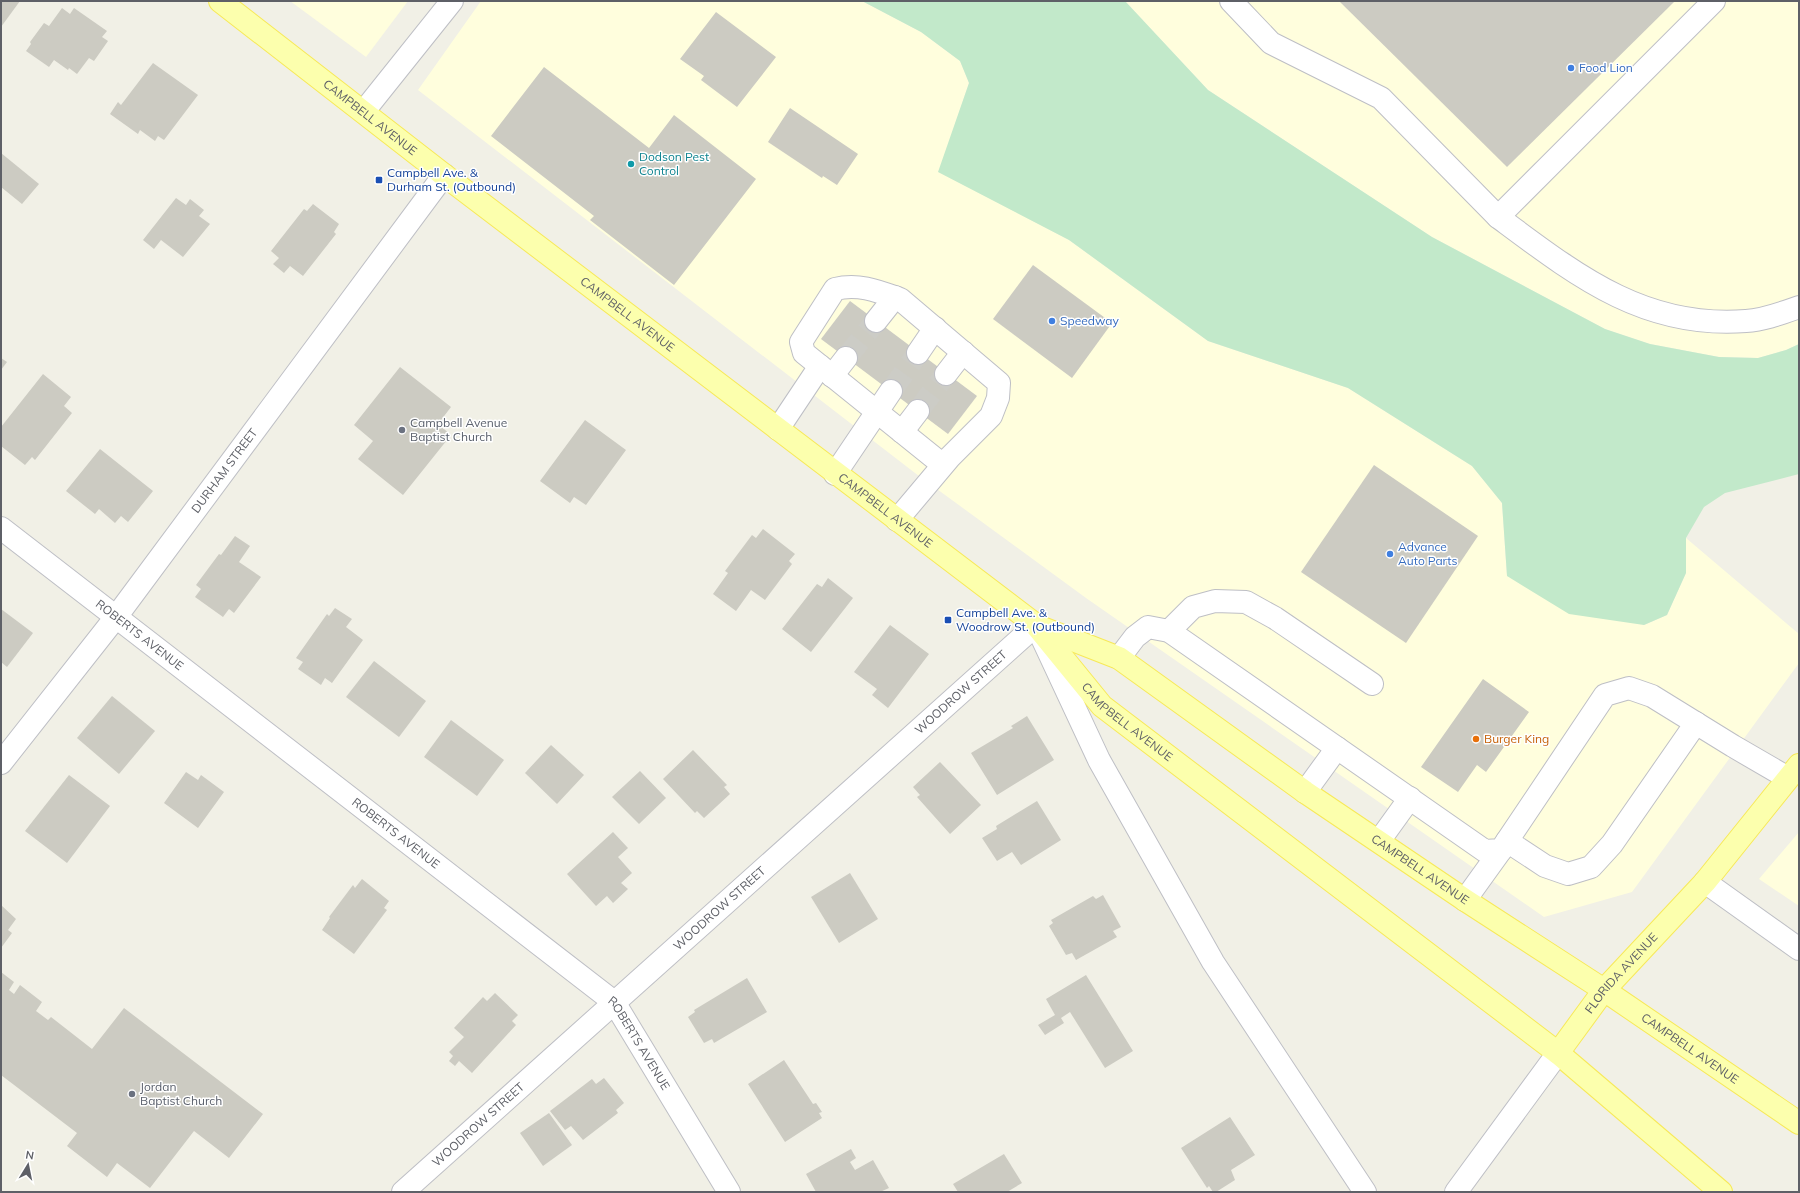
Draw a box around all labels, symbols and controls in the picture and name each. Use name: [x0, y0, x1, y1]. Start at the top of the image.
place label: Food Lion: [1579, 60, 1633, 75]
marker: Food Lion: [1566, 63, 1576, 73]
street label: CAMPBELL AVENUE: [320, 76, 420, 158]
place label: Dodson Pest Control: [639, 149, 709, 178]
marker: Dodson Pest Control: [626, 159, 636, 169]
place label: Campbell Ave. & Durham St. (Outbound): [387, 165, 516, 194]
marker: Campbell Ave. & Durham St. (Outbound): [374, 175, 384, 185]
street label: CAMPBELL AVENUE: [577, 273, 678, 355]
place label: Speedway: [1060, 313, 1119, 328]
marker: Speedway: [1047, 316, 1057, 326]
place label: Campbell Avenue Baptist Church: [410, 415, 507, 444]
street label: DURHAM STREET: [188, 425, 261, 516]
marker: Campbell Avenue Baptist Church: [397, 425, 407, 435]
street label: CAMPBELL AVENUE: [835, 469, 936, 551]
place label: Advance Auto Parts: [1398, 539, 1457, 568]
marker: Advance Auto Parts: [1385, 549, 1395, 559]
street label: ROBERTS AVENUE: [93, 596, 187, 673]
place label: Campbell Ave. & Woodrow St. (Outbound): [956, 605, 1095, 634]
marker: Campbell Ave. & Woodrow St. (Outbound): [943, 615, 953, 625]
street label: WOODROW STREET: [911, 646, 1010, 737]
street label: CAMPBELL AVENUE: [1079, 679, 1176, 764]
place label: Burger King: [1484, 731, 1549, 746]
marker: Burger King: [1471, 734, 1481, 744]
street label: ROBERTS AVENUE: [349, 794, 443, 871]
street label: CAMPBELL AVENUE: [1368, 831, 1472, 908]
street label: WOODROW STREET: [670, 862, 769, 953]
street label: FLORIDA AVENUE: [1581, 929, 1661, 1016]
street label: ROBERTS AVENUE: [606, 992, 673, 1092]
street label: CAMPBELL AVENUE: [1639, 1010, 1742, 1087]
place label: Jordan Baptist Church: [140, 1079, 222, 1108]
street label: WOODROW STREET: [429, 1079, 528, 1169]
marker: Jordan Baptist Church: [127, 1089, 137, 1099]
north arrow: [8, 1145, 48, 1185]
text: N: [24, 1148, 35, 1163]

